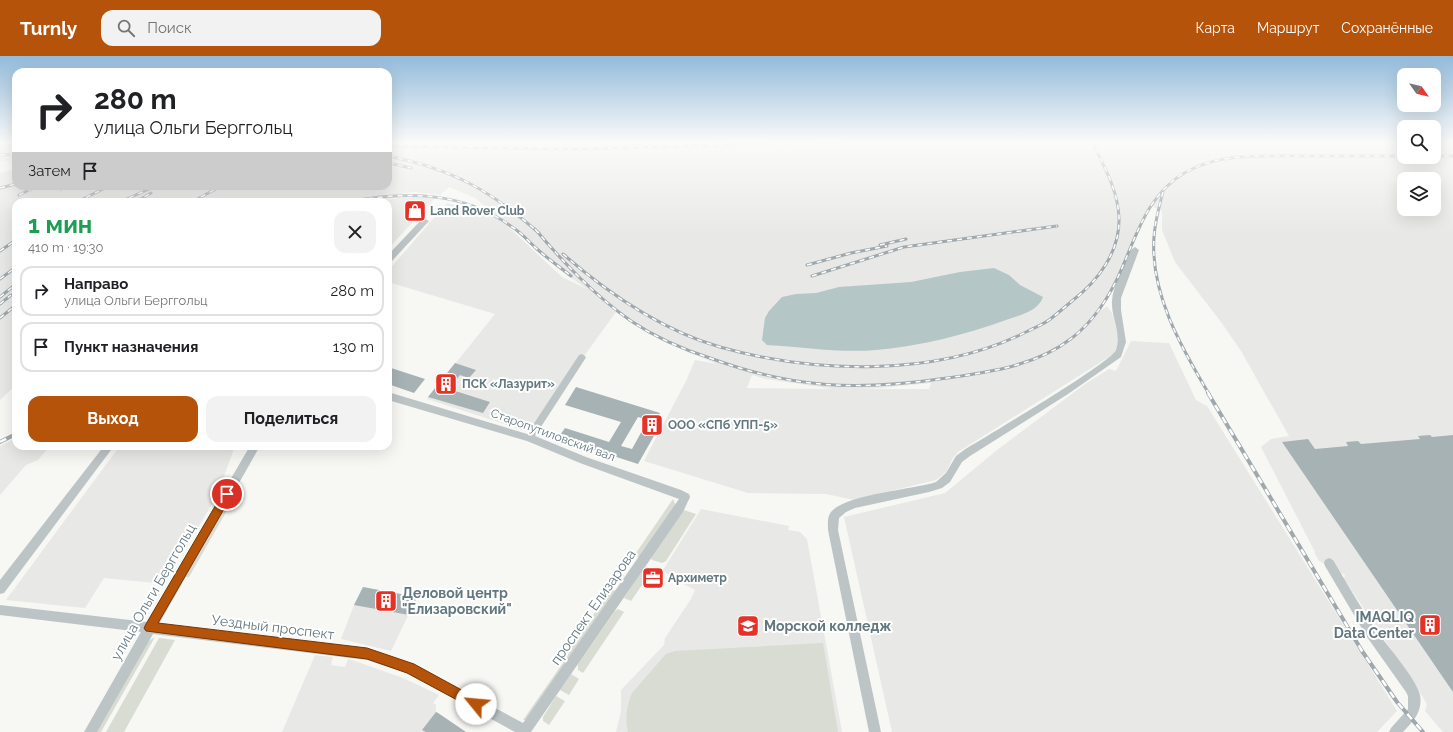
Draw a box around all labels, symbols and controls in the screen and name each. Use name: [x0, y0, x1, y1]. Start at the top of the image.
search box: [101, 10, 381, 46]
text: Turnly: [20, 17, 77, 39]
icon: search: [115, 17, 137, 39]
text: Поиск: [147, 19, 192, 37]
text: Карта: [1196, 20, 1235, 36]
text: Маршрут: [1257, 20, 1319, 36]
text: Сохранённые: [1341, 20, 1433, 36]
north arrow: [1397, 68, 1441, 112]
map controls: [1397, 68, 1441, 216]
text: 280 m: [94, 83, 177, 116]
icon: right: [28, 84, 80, 136]
text: улица Ольги Берггольц: [94, 117, 293, 138]
button: search: [1397, 120, 1441, 164]
icon: arrive: [79, 160, 101, 182]
text: Затем: [28, 162, 71, 180]
button: layers: [1397, 172, 1441, 216]
shop icon: Land Rover Club: [402, 198, 428, 224]
place label: Land Rover Club: [430, 204, 525, 218]
text: 1 мин: [28, 210, 92, 239]
button: close: [334, 211, 376, 253]
text: 410 m · 19:30: [28, 240, 104, 255]
text: Направо: [64, 275, 128, 293]
icon: right: [30, 280, 52, 302]
text: 280 m: [330, 282, 374, 300]
text: улица Ольги Берггольц: [64, 293, 208, 308]
icon: arrive: [30, 336, 52, 358]
text: Пункт назначения: [64, 338, 198, 356]
text: 130 m: [333, 338, 374, 356]
building icon: ПСК «Лазурит»: [433, 371, 459, 397]
place label: ПСК «Лазурит»: [462, 377, 555, 391]
button: Выход: [28, 396, 198, 442]
button: Поделиться: [206, 396, 376, 442]
street label: Старопутиловский вал: [489, 406, 617, 464]
building icon: ООО «СПб УПП-5»: [639, 412, 665, 438]
place label: ООО «СПб УПП-5»: [668, 418, 778, 432]
pin: [210, 477, 244, 511]
icon: arrive: [216, 483, 238, 505]
street label: улица Ольги Берггольц: [107, 521, 199, 663]
street label: проспект Елизарова: [547, 546, 639, 668]
office icon: Архиметр: [640, 565, 666, 591]
place label: Архиметр: [668, 571, 727, 585]
place label: Деловой центр "Елизаровский": [402, 585, 512, 617]
building icon: Деловой центр "Елизаровский": [373, 588, 399, 614]
place label: IMAQLIQ Data Center: [1334, 609, 1415, 641]
street label: Уездный проспект: [211, 612, 336, 643]
building icon: IMAQLIQ Data Center: [1417, 612, 1443, 638]
school or university icon: Морской колледж: [735, 613, 761, 639]
place label: Морской колледж: [764, 618, 891, 634]
position arrow: [455, 683, 497, 725]

